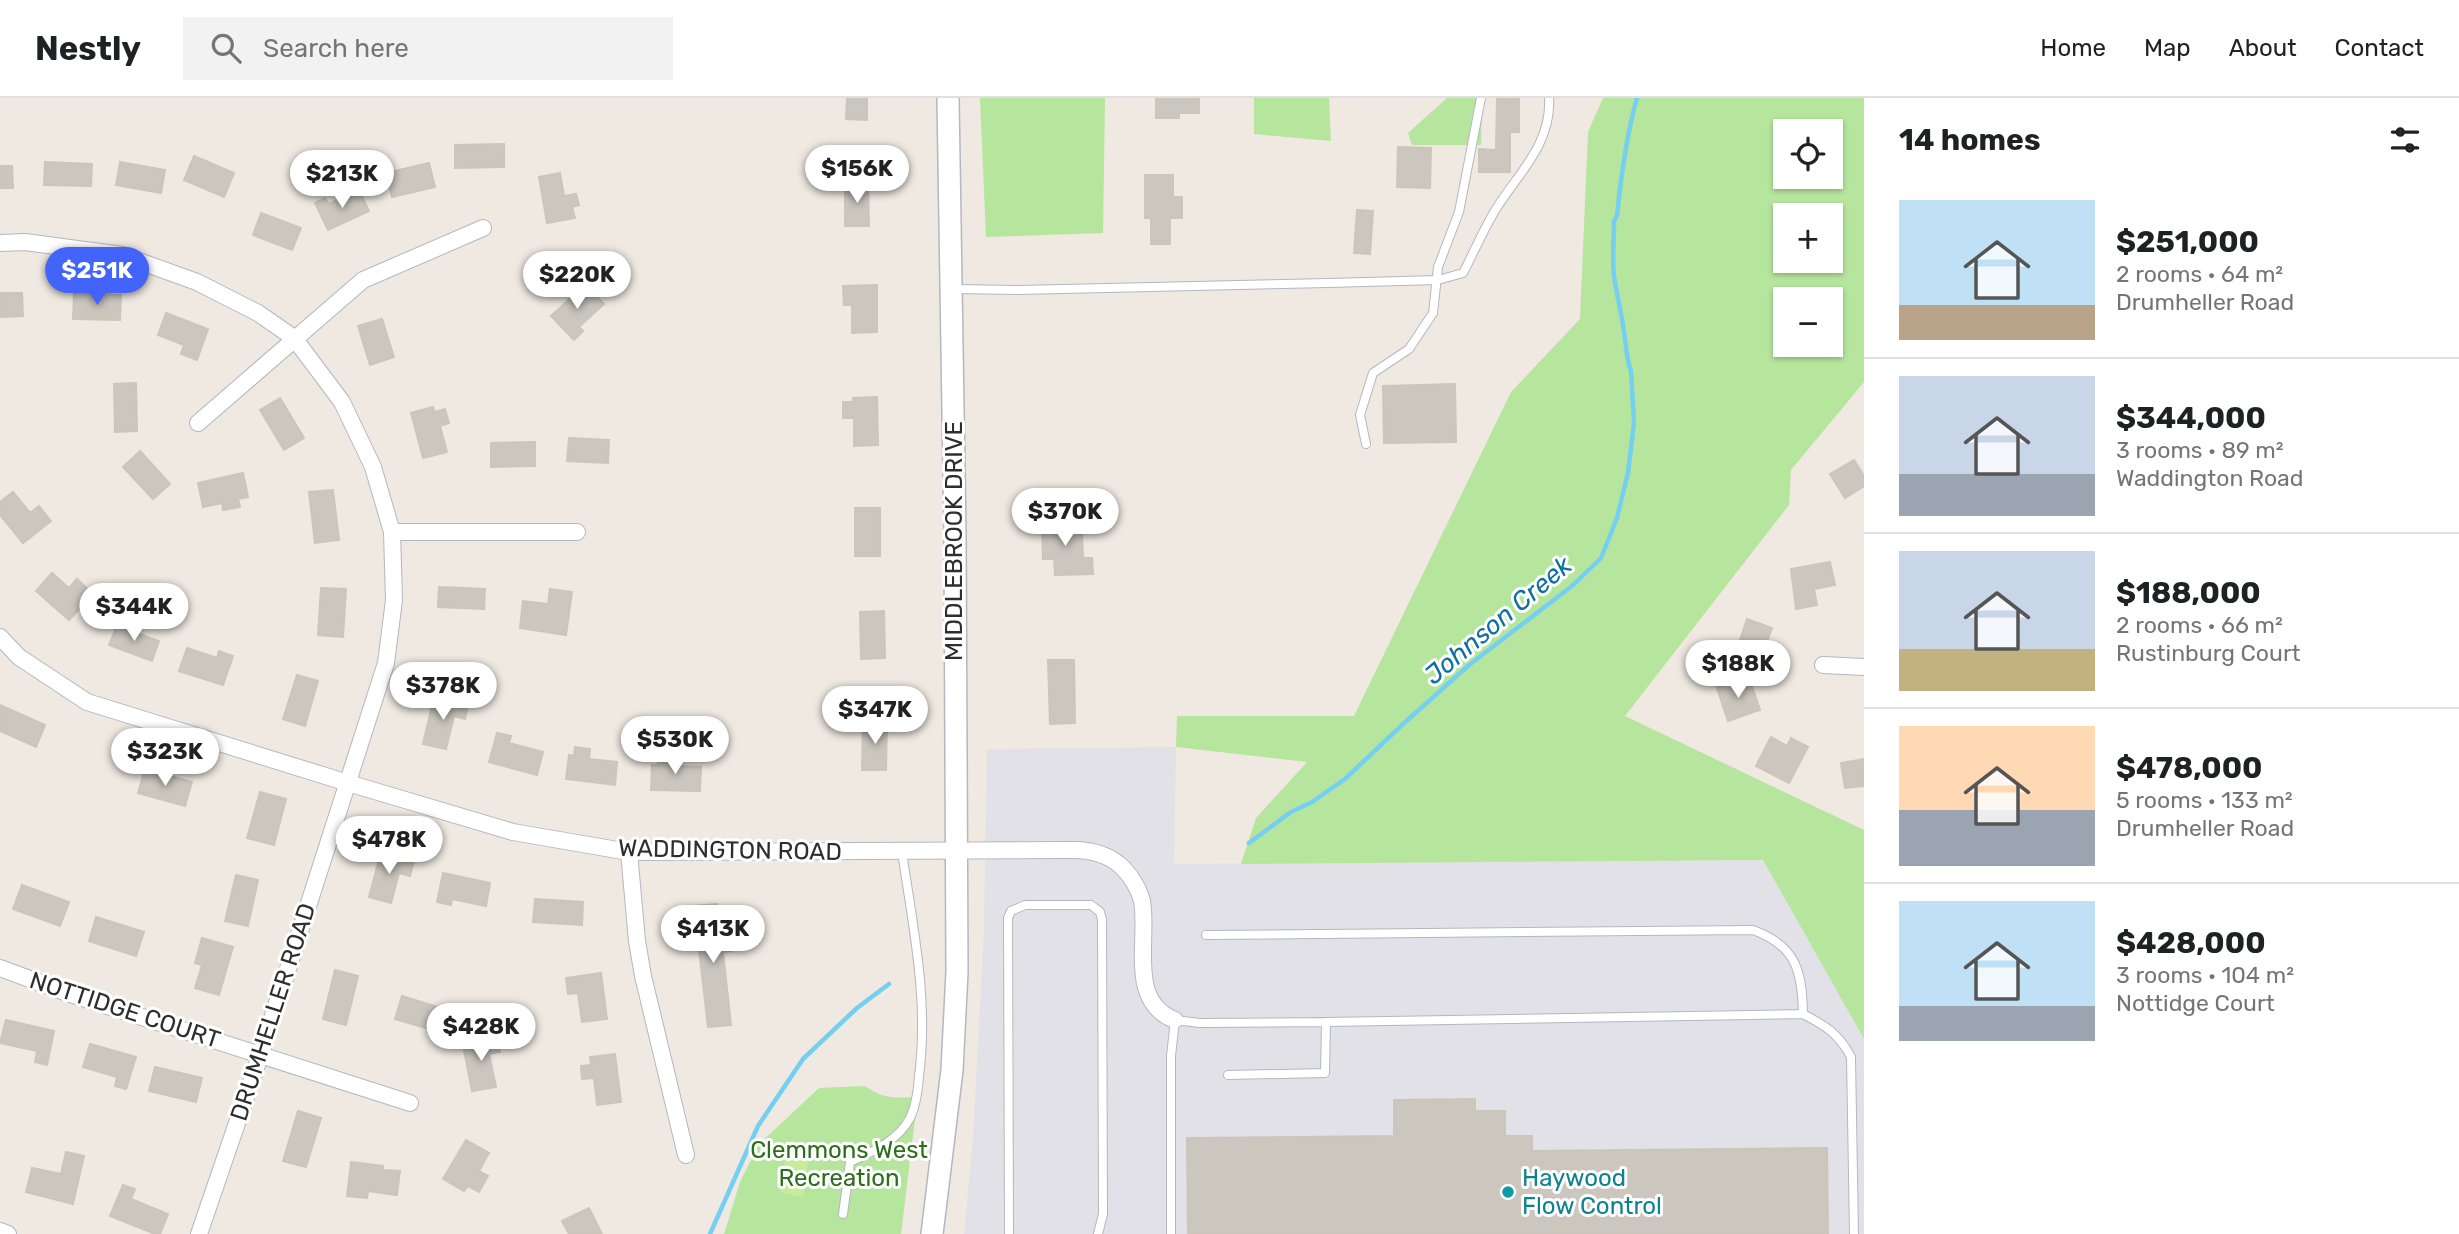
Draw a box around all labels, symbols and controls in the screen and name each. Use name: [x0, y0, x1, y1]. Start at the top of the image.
search box: [183, 17, 673, 80]
text: Nestly: [35, 29, 141, 68]
icon: search: [207, 29, 245, 67]
text: Search here: [263, 33, 409, 64]
text: Home: [2040, 34, 2106, 62]
text: Map: [2144, 34, 2191, 62]
text: About: [2229, 34, 2297, 62]
text: Contact: [2335, 34, 2424, 62]
map controls: [1773, 119, 1843, 357]
button: locate: [1773, 119, 1843, 189]
icon: filters: [2386, 121, 2424, 159]
text: 14 homes: [1899, 122, 2041, 158]
pin: $156K: [808, 146, 906, 205]
pin: $213K: [293, 150, 391, 210]
text: $156K: [821, 154, 893, 182]
text: $213K: [306, 159, 378, 187]
button: +: [1773, 203, 1843, 273]
text: $251,000: [2116, 224, 2259, 260]
icon: home: [1955, 228, 2039, 312]
pin: $251K: [48, 248, 146, 307]
pin: $220K: [528, 252, 626, 311]
text: $251K: [61, 256, 133, 284]
text: $220K: [539, 260, 615, 288]
text: 2 rooms · 64 m²: [2116, 260, 2283, 288]
button: −: [1773, 287, 1843, 357]
text: Drumheller Road: [2116, 288, 2294, 316]
text: $344,000: [2116, 400, 2266, 436]
icon: home: [1955, 404, 2039, 488]
street label: MIDDLEBROOK DRIVE: [940, 421, 968, 661]
text: 3 rooms · 89 m²: [2116, 436, 2284, 464]
text: Waddington Road: [2116, 464, 2304, 492]
pin: $370K: [1016, 489, 1114, 548]
text: $370K: [1028, 497, 1102, 525]
water label: Johnson Creek: [1418, 549, 1579, 691]
text: $188,000: [2116, 575, 2261, 611]
icon: home: [1955, 579, 2039, 663]
pin: $344K: [85, 584, 183, 643]
text: $344K: [95, 592, 173, 620]
text: 2 rooms · 66 m²: [2116, 611, 2283, 639]
text: Rustinburg Court: [2116, 639, 2301, 667]
pin: $188K: [1689, 640, 1787, 700]
text: $188K: [1701, 649, 1775, 677]
pin: $378K: [394, 662, 492, 722]
text: $378K: [406, 671, 480, 699]
pin: $347K: [826, 686, 924, 746]
text: $347K: [838, 695, 912, 723]
pin: $530K: [626, 716, 724, 776]
text: $530K: [637, 725, 713, 753]
pin: $323K: [116, 728, 214, 788]
text: $323K: [127, 737, 203, 765]
text: $478,000: [2116, 750, 2263, 786]
icon: home: [1955, 754, 2039, 838]
text: 5 rooms · 133 m²: [2116, 786, 2293, 814]
text: Drumheller Road: [2116, 814, 2294, 842]
pin: $478K: [340, 816, 438, 876]
text: $478K: [352, 825, 426, 853]
street label: WADDINGTON ROAD: [618, 834, 842, 866]
street label: DRUMHELLER ROAD: [225, 900, 321, 1124]
pin: $413K: [664, 906, 762, 965]
text: $413K: [677, 914, 749, 942]
text: $428,000: [2116, 925, 2266, 961]
icon: home: [1955, 929, 2039, 1013]
text: 3 rooms · 104 m²: [2116, 961, 2294, 989]
street label: NOTTIDGE COURT: [26, 966, 224, 1054]
text: Nottidge Court: [2116, 989, 2275, 1017]
pin: $428K: [432, 1004, 530, 1063]
text: $428K: [443, 1012, 519, 1040]
park label: Clemmons West Recreation: [750, 1136, 928, 1192]
place label: Haywood Flow Control: [1522, 1164, 1662, 1220]
marker: Haywood Flow Control: [1500, 1184, 1516, 1200]

